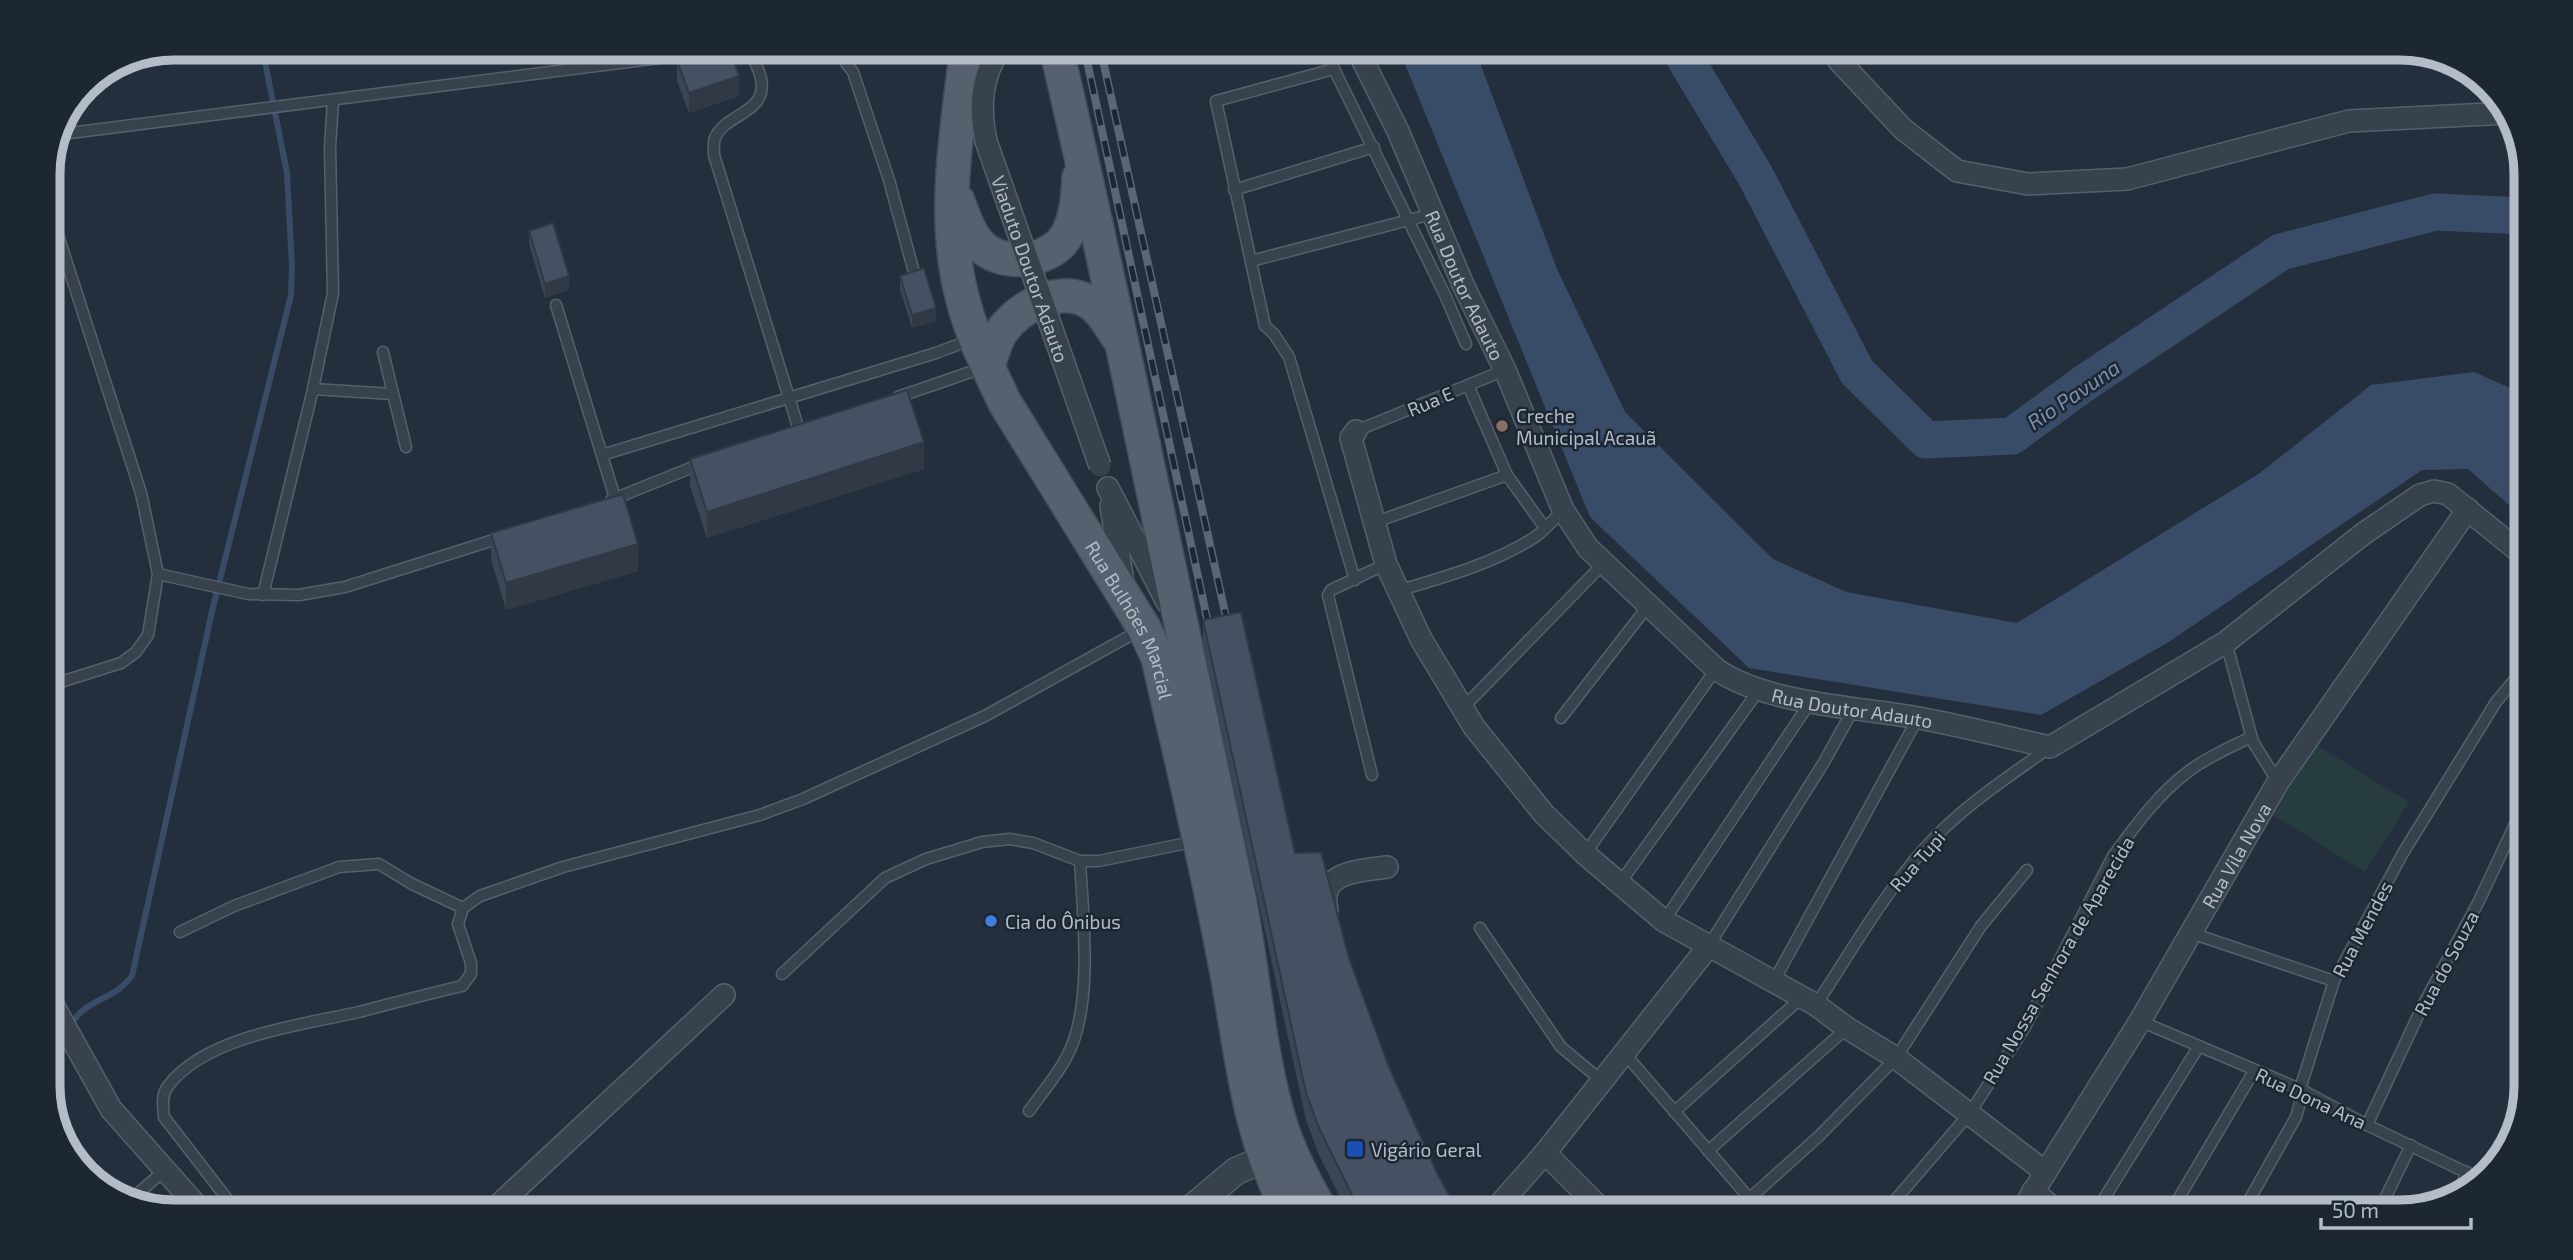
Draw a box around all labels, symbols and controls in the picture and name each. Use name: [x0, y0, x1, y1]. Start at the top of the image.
street label: Viaduto Doutor Adauto: [988, 172, 1074, 365]
street label: Rua Doutor Adauto: [1421, 206, 1510, 364]
water label: Rio Pavuna: [2022, 354, 2124, 434]
street label: Rua E: [1403, 381, 1457, 421]
place label: Creche Municipal Acauã: [1516, 404, 1656, 449]
marker: Creche Municipal Acauã: [1494, 418, 1510, 434]
street label: Rua Bulhões Marcial: [1081, 536, 1179, 702]
street label: Rua Doutor Adauto: [1769, 682, 1935, 732]
street label: Rua Vila Nova: [2196, 798, 2275, 912]
street label: Rua Tupi: [1884, 826, 1950, 896]
street label: Rua Nossa Senhora de Aparecida: [1977, 832, 2139, 1088]
street label: Rua Mendes: [2327, 877, 2397, 981]
street label: Rua do Souza: [2409, 907, 2483, 1019]
place label: Cia do Ônibus: [1005, 910, 1121, 933]
marker: Cia do Ônibus: [983, 913, 999, 929]
street label: Rua Dona Ana: [2252, 1062, 2370, 1134]
place label: Vigário Geral: [1371, 1138, 1482, 1161]
marker: Vigário Geral: [1345, 1139, 1365, 1159]
scale bar: [2321, 1186, 2472, 1230]
text: 50 m: [2332, 1197, 2379, 1222]

